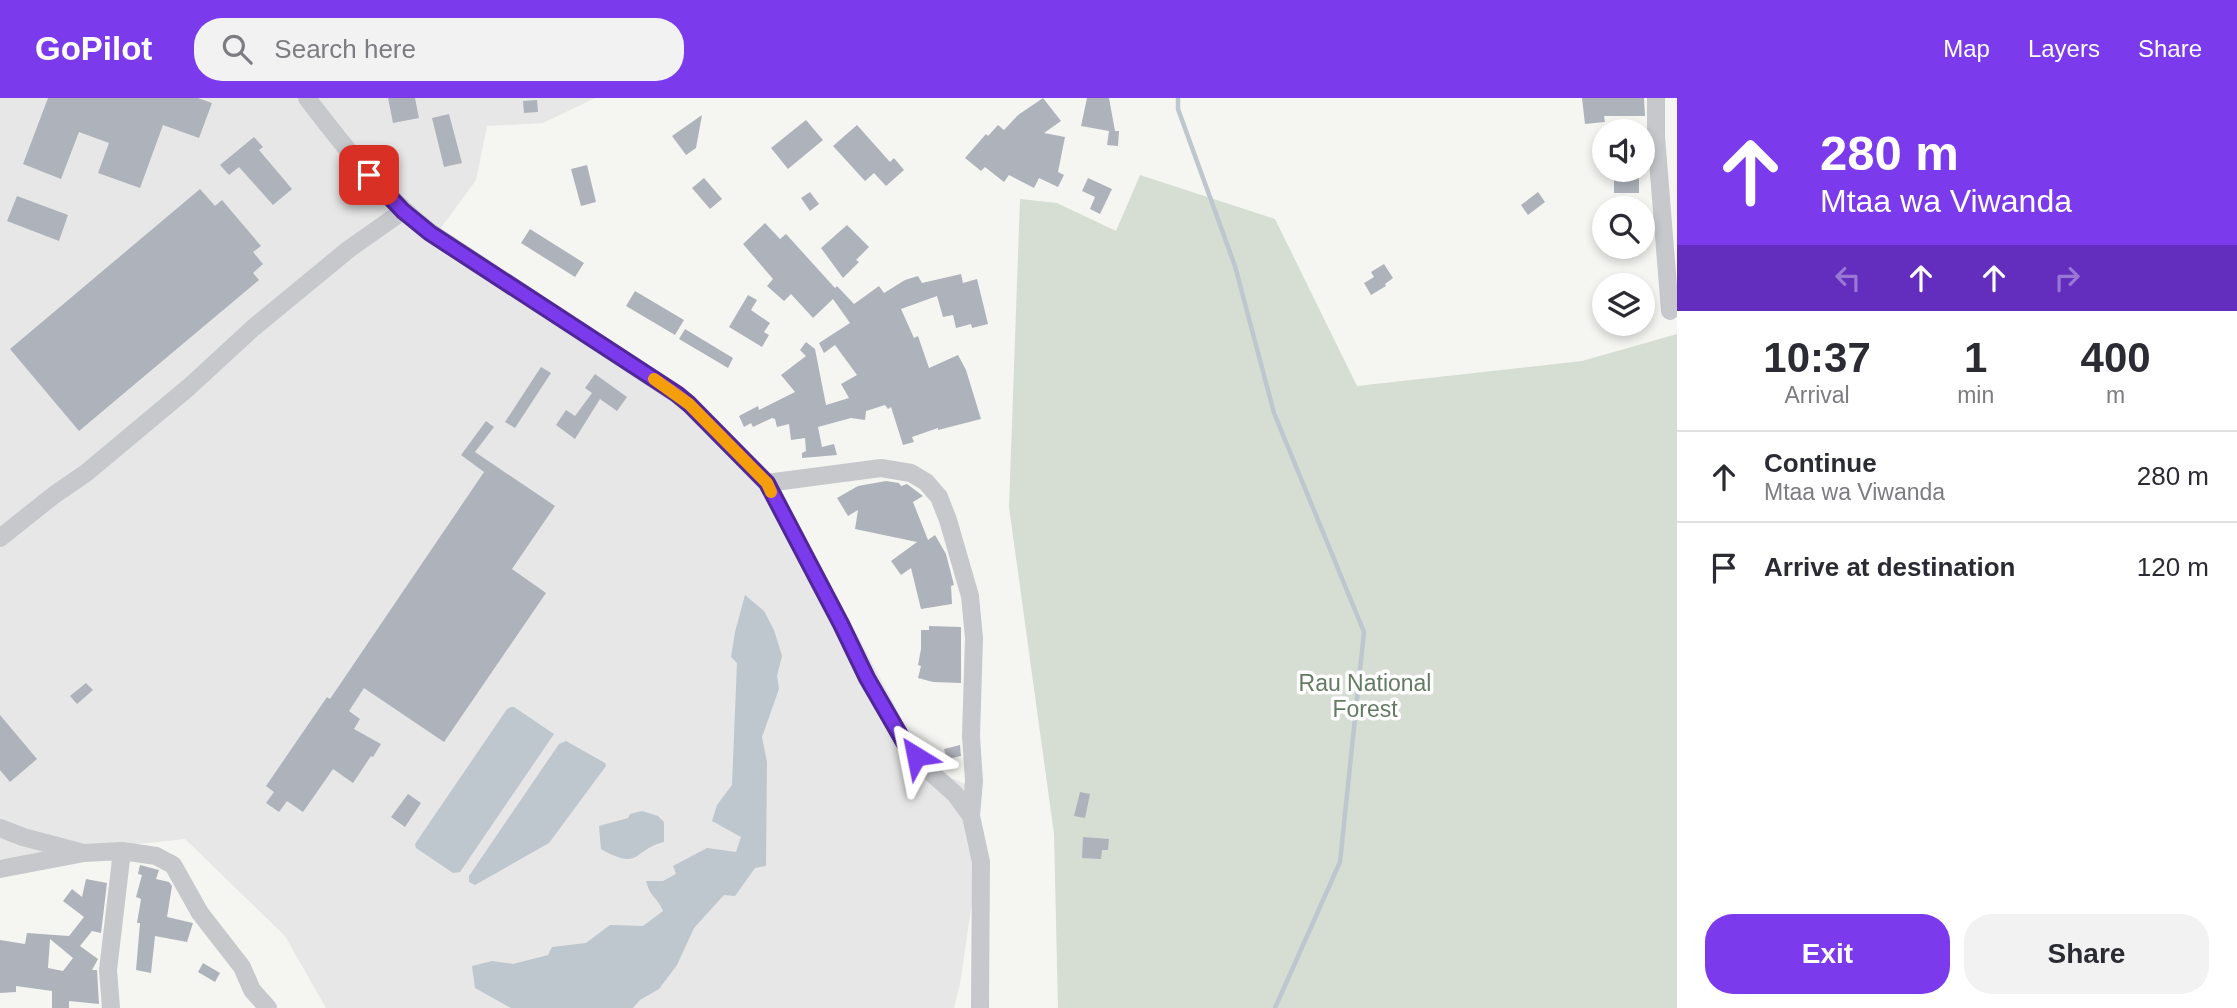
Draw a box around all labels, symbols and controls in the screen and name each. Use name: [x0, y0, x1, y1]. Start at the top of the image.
search box: [194, 18, 684, 81]
text: GoPilot: [35, 30, 152, 67]
icon: search: [218, 30, 256, 68]
text: Search here: [274, 34, 416, 64]
text: Map: [1943, 35, 1990, 62]
text: Layers: [2028, 35, 2100, 62]
text: Share: [2138, 35, 2202, 62]
map controls: [1592, 119, 1655, 336]
button: sound: [1592, 119, 1655, 182]
icon: ahead: [1705, 126, 1796, 217]
text: 280 m: [1820, 126, 1959, 180]
pin: [339, 145, 399, 205]
icon: arrive: [350, 156, 388, 194]
text: Mtaa wa Viwanda: [1820, 183, 2072, 219]
button: search: [1592, 196, 1655, 259]
icon: left: [1829, 259, 1867, 297]
icon: ahead: [1902, 259, 1940, 297]
icon: ahead: [1975, 259, 2013, 297]
icon: right: [2048, 259, 2086, 297]
button: layers: [1592, 273, 1655, 336]
text: 10:37: [1763, 334, 1871, 381]
text: 1: [1964, 334, 1987, 381]
text: 400: [2081, 334, 2151, 381]
text: Arrival: [1784, 382, 1850, 408]
text: min: [1957, 382, 1994, 408]
text: m: [2106, 382, 2125, 408]
text: Continue: [1764, 448, 1877, 478]
icon: ahead: [1705, 458, 1743, 496]
text: 280 m: [2137, 461, 2209, 491]
text: Mtaa wa Viwanda: [1764, 479, 1945, 505]
icon: arrive: [1705, 549, 1743, 587]
text: Arrive at destination: [1764, 552, 2015, 582]
text: 120 m: [2137, 552, 2209, 582]
park label: Rau National Forest: [1299, 670, 1431, 722]
position arrow: [879, 719, 953, 793]
button: Exit: [1705, 914, 1950, 994]
button: Share: [1964, 914, 2209, 994]

